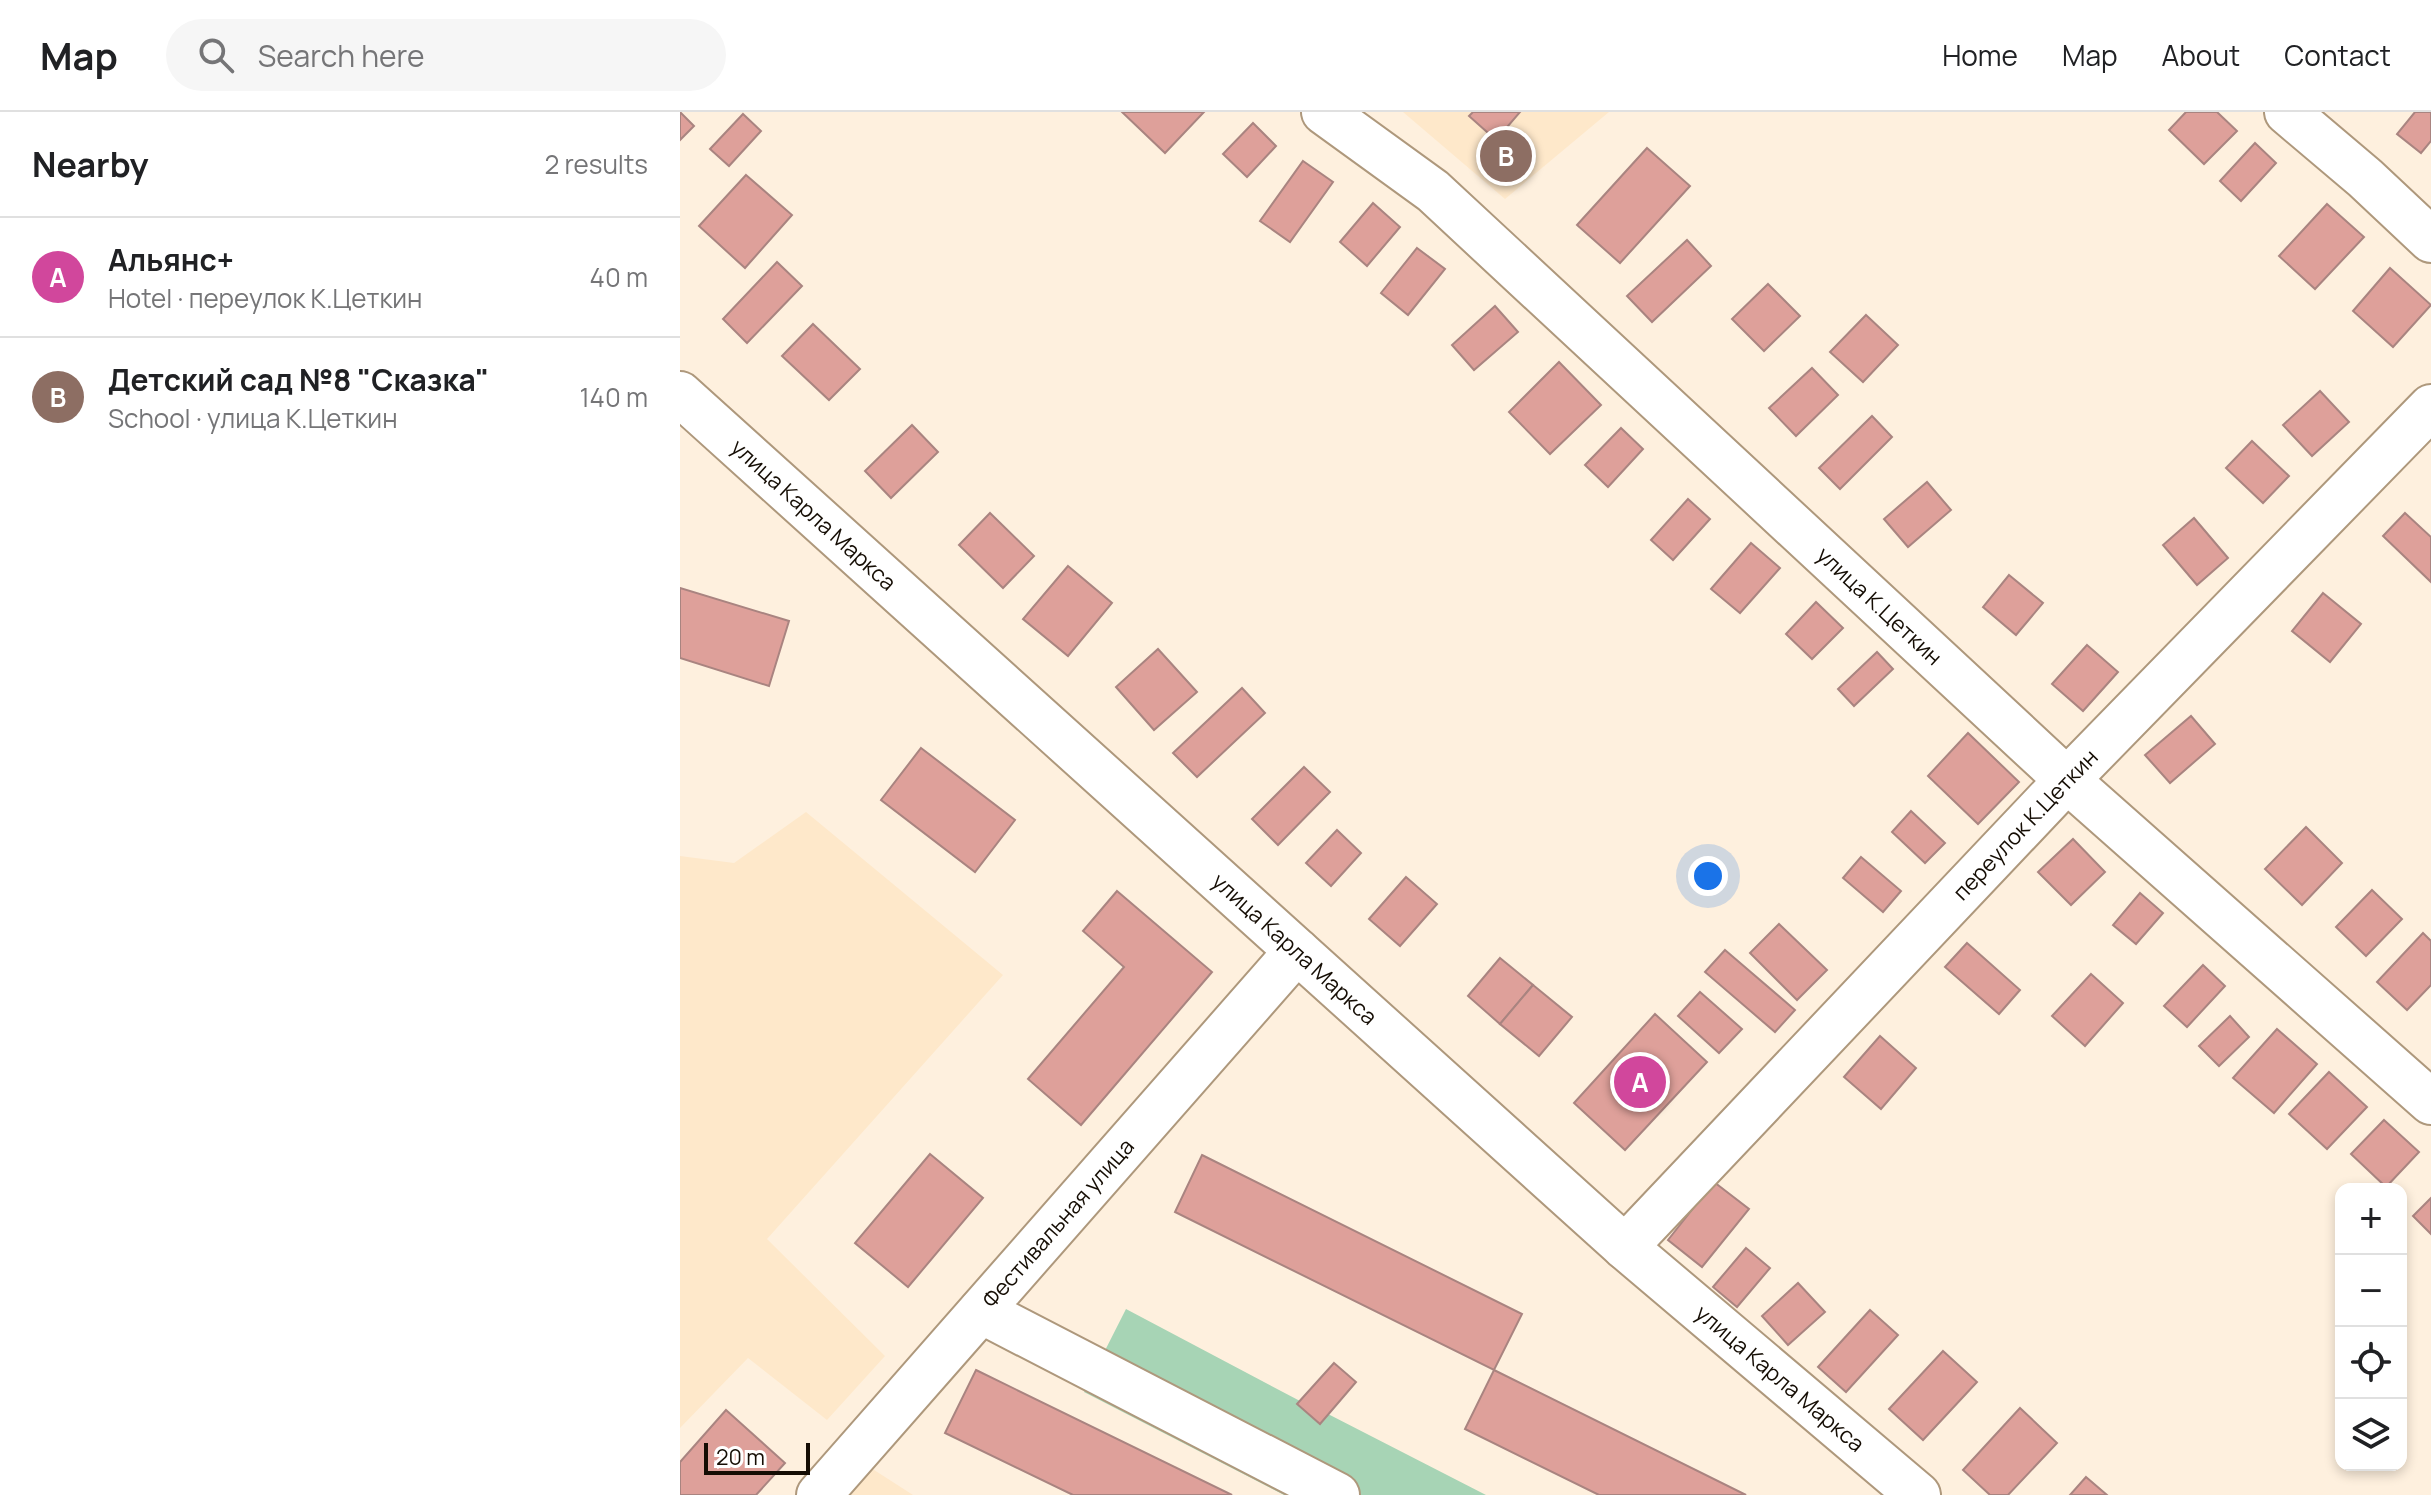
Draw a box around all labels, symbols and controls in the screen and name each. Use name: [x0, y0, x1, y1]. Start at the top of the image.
search box: [166, 19, 726, 91]
text: Map: [40, 29, 118, 81]
icon: search: [194, 33, 238, 77]
text: Search here: [258, 35, 425, 76]
text: Home: [1942, 36, 2018, 74]
text: Map: [2062, 36, 2118, 74]
text: About: [2162, 36, 2240, 74]
text: Contact: [2284, 36, 2391, 74]
pin: B: [1480, 126, 1532, 186]
text: Nearby: [32, 141, 148, 187]
text: 2 results: [544, 146, 648, 182]
text: Альянс+: [108, 239, 234, 280]
text: A: [49, 259, 67, 295]
text: 40 m: [590, 259, 648, 295]
text: Hotel · переулок К.Цеткин: [108, 280, 422, 316]
text: Детский сад №8 "Сказка": [108, 359, 489, 400]
text: B: [50, 379, 66, 415]
text: 140 m: [579, 379, 648, 415]
text: School · улица К.Цеткин: [108, 400, 398, 436]
street label: улица Карла Маркса: [724, 432, 903, 597]
street label: улица К.Цеткин: [1810, 540, 1949, 672]
street label: переулок К.Цеткин: [1946, 742, 2104, 907]
your location: [1688, 856, 1728, 896]
street label: улица Карла Маркса: [1206, 866, 1384, 1031]
pin: A: [1614, 1052, 1666, 1112]
street label: Фестивальная улица: [975, 1132, 1141, 1314]
map controls: [2335, 1183, 2407, 1471]
button: +: [2335, 1183, 2407, 1255]
button: −: [2335, 1255, 2407, 1327]
street label: улица Карла Маркса: [1689, 1298, 1871, 1458]
button: locate: [2335, 1327, 2407, 1399]
button: layers: [2335, 1399, 2407, 1471]
scale bar: [704, 1439, 810, 1475]
text: 20 m: [716, 1442, 765, 1472]

